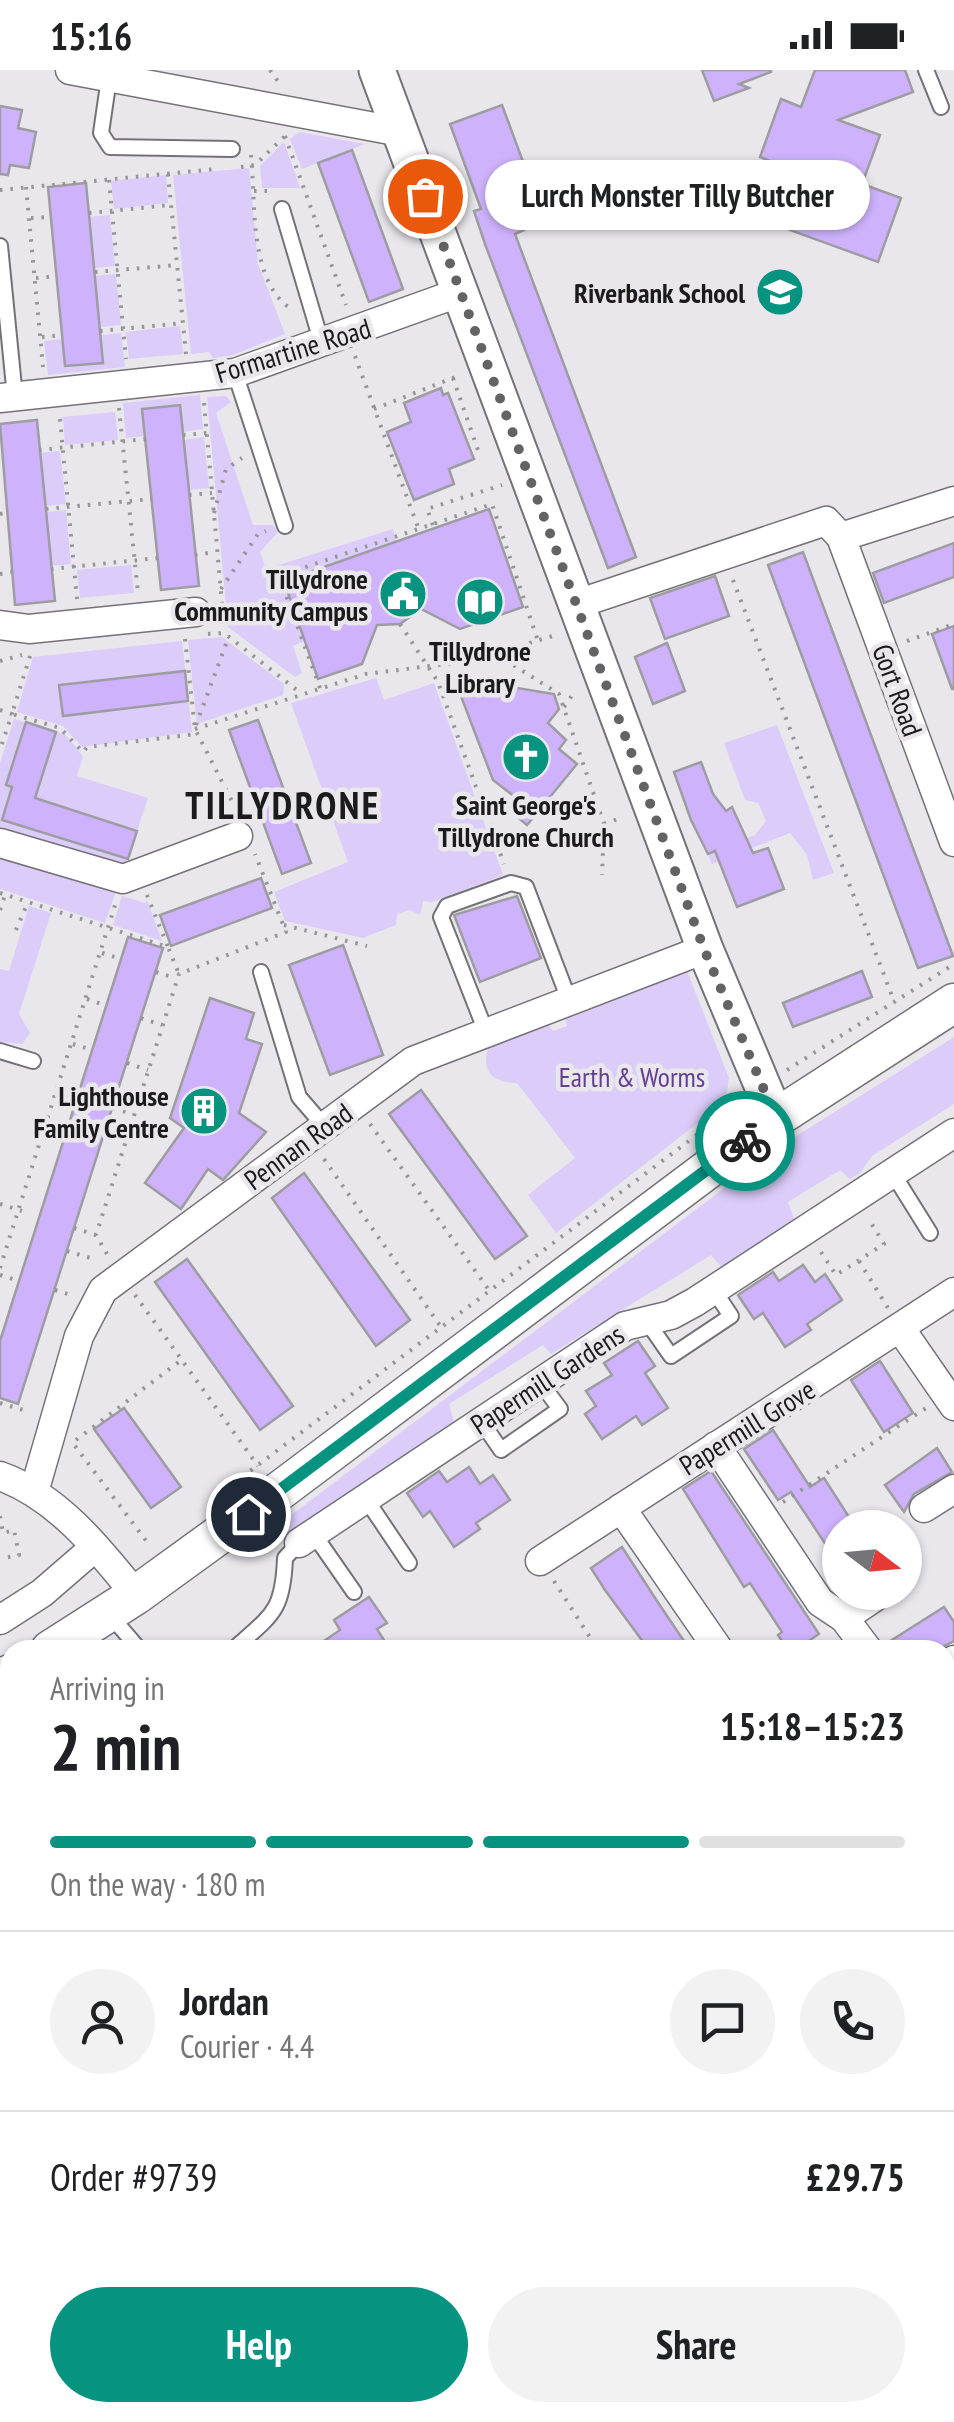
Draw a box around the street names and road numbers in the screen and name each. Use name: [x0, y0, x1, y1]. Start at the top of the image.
street label: Formartine Road: [211, 309, 375, 391]
street label: Gort Road: [864, 639, 932, 741]
street label: Pennan Road: [236, 1094, 360, 1198]
street label: Papermill Gardens: [463, 1316, 631, 1442]
street label: Papermill Grove: [672, 1371, 822, 1483]

